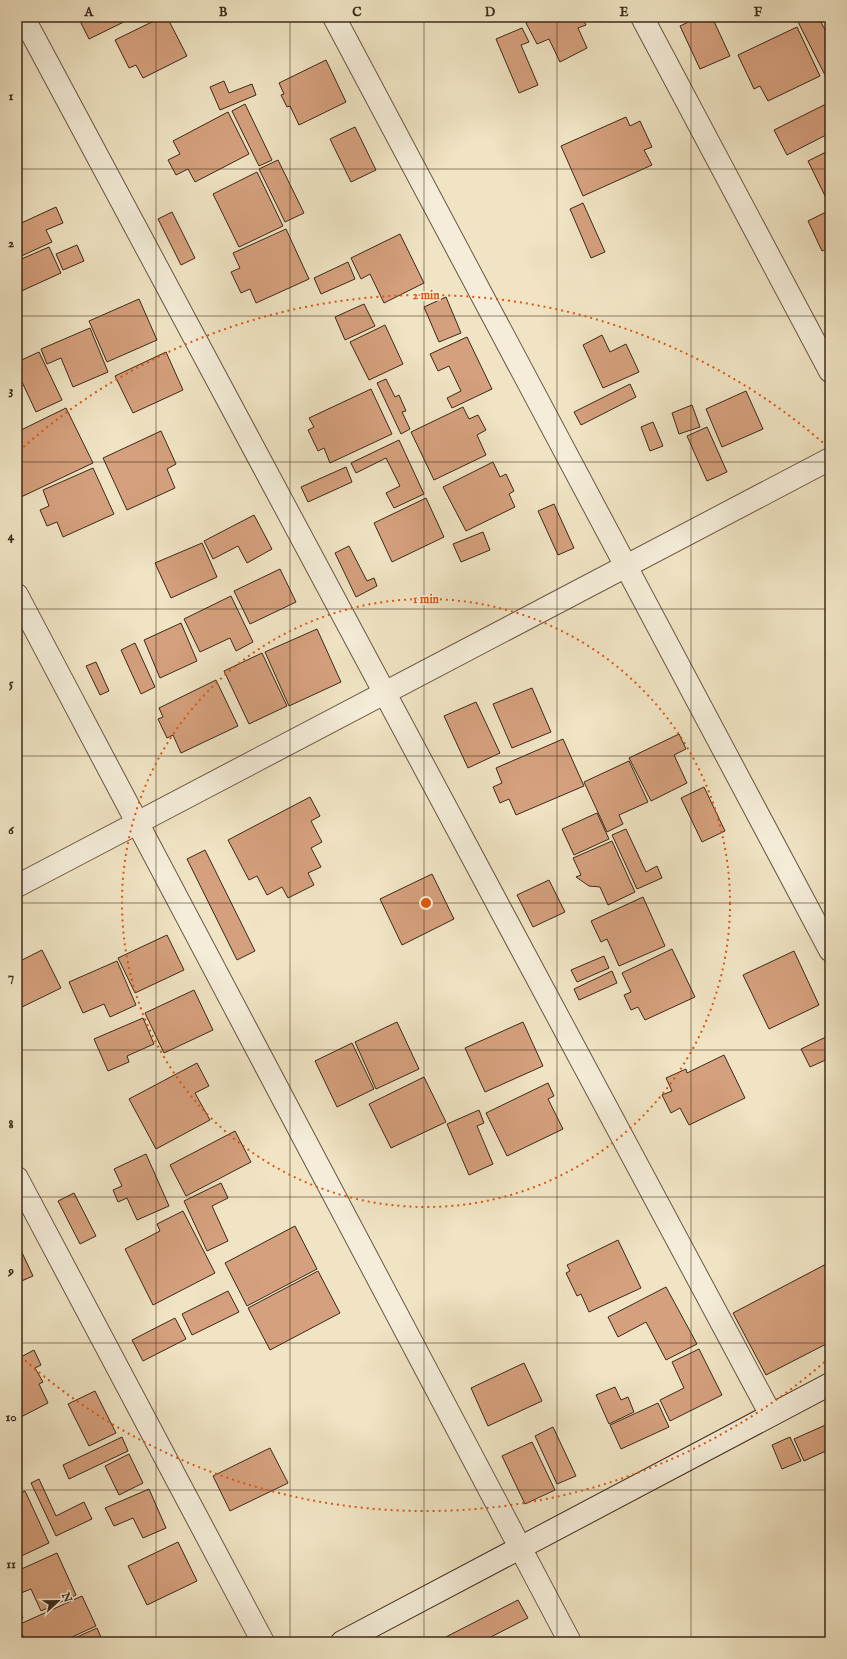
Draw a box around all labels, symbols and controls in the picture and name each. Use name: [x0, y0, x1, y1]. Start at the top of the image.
text: A: [84, 4, 95, 21]
text: B: [219, 4, 228, 21]
text: C: [352, 4, 362, 21]
text: D: [485, 4, 496, 21]
text: E: [619, 4, 629, 21]
text: F: [754, 4, 763, 21]
text: 1: [9, 88, 14, 105]
text: 2: [8, 235, 14, 252]
text: 2 min: [412, 288, 440, 303]
text: 3: [9, 382, 14, 399]
text: 4: [8, 528, 15, 545]
text: 1 min: [413, 592, 440, 607]
text: 5: [9, 675, 14, 692]
text: 6: [8, 822, 14, 839]
centre of rings: [419, 896, 433, 910]
text: 7: [8, 969, 14, 986]
text: 8: [8, 1116, 14, 1133]
text: 9: [7, 1263, 14, 1280]
text: 10: [5, 1409, 17, 1426]
text: 11: [6, 1556, 16, 1573]
north arrow: [38, 1581, 78, 1621]
text: N: [58, 1590, 75, 1605]

